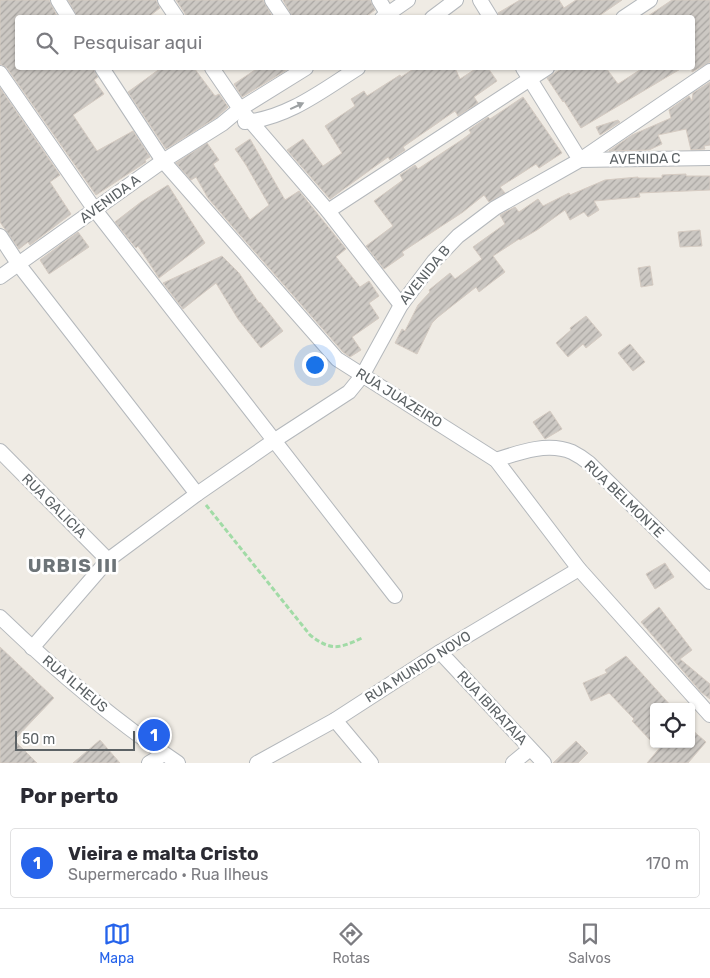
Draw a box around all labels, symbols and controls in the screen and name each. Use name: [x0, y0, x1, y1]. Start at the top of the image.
search box: [15, 15, 695, 70]
icon: search: [33, 29, 61, 57]
text: Pesquisar aqui: [73, 31, 202, 54]
one-way arrow: [290, 101, 304, 109]
street label: AVENIDA C: [609, 150, 681, 168]
street label: AVENIDA A: [76, 171, 144, 227]
street label: AVENIDA B: [396, 242, 454, 308]
your location: [302, 352, 328, 378]
street label: RUA JUAZEIRO: [353, 365, 445, 431]
street label: RUA BELMONTE: [581, 457, 667, 541]
street label: RUA GALICIA: [18, 470, 90, 542]
district label: URBIS III: [28, 554, 118, 577]
street label: RUA MUNDO NOVO: [362, 628, 474, 706]
street label: RUA ILHEUS: [39, 652, 111, 716]
street label: RUA IBIRATAIA: [453, 667, 531, 749]
map controls: [650, 703, 695, 748]
button: locate: [650, 703, 695, 748]
pin: 1: [138, 716, 170, 754]
scale bar: [15, 728, 135, 751]
text: 50 m: [22, 731, 55, 748]
text: Por perto: [20, 783, 118, 808]
text: Vieira e malta Cristo: [68, 842, 259, 865]
text: 1: [33, 854, 41, 873]
text: 170 m: [646, 854, 689, 873]
text: Supermercado · Rua Ilheus: [68, 865, 268, 884]
tab: Mapa: [99, 920, 134, 967]
tab: Rotas: [332, 920, 370, 967]
tab: Salvos: [568, 920, 611, 967]

